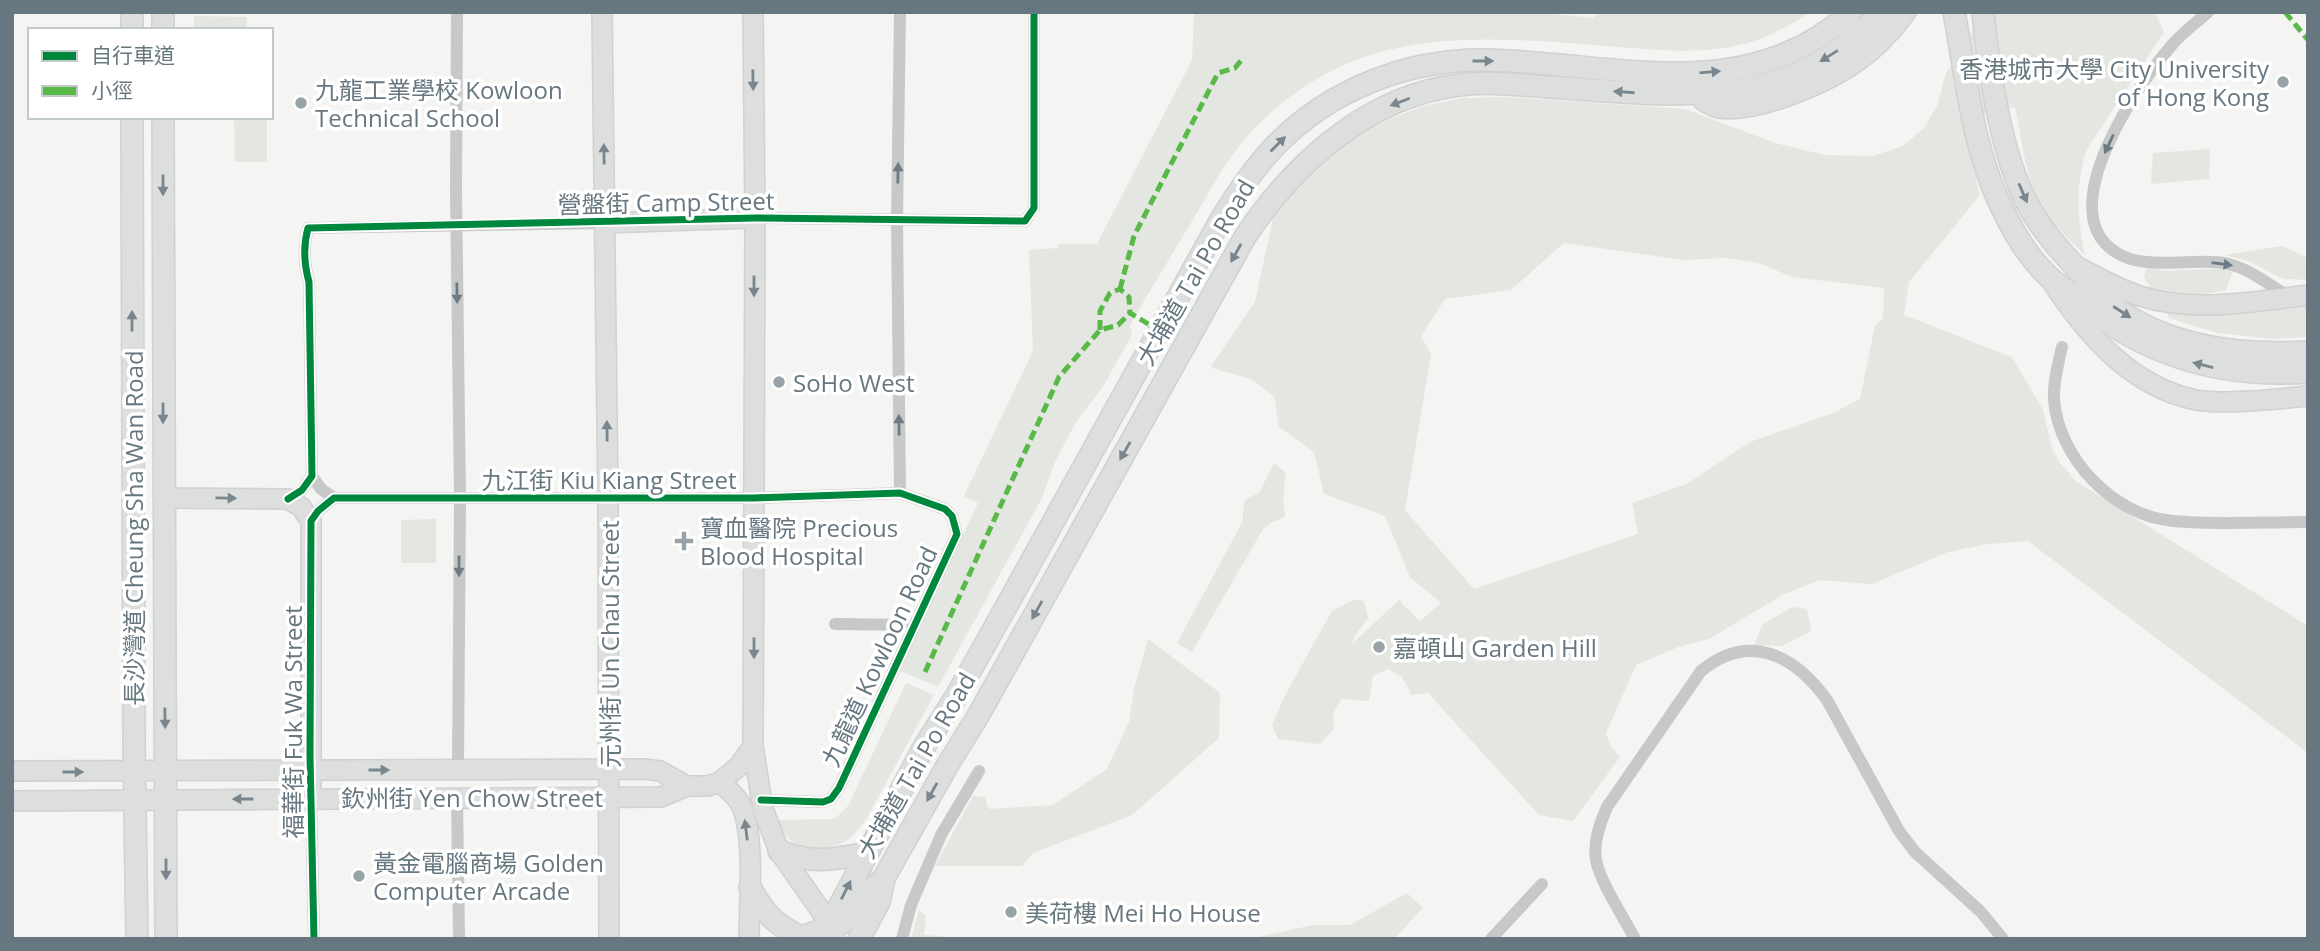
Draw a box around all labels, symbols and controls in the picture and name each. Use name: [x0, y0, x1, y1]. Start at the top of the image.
legend: [28, 28, 273, 119]
text: 自行車道: [91, 41, 175, 69]
one-way arrow: [1819, 49, 1838, 62]
place label: 香港城市大學 City University of Hong Kong: [1959, 52, 2270, 113]
one-way arrow: [1472, 55, 1494, 67]
one-way arrow: [1699, 66, 1721, 77]
one-way arrow: [747, 70, 759, 92]
place label: 九龍工業學校 Kowloon Technical School: [315, 73, 563, 134]
marker: 香港城市大學 City University of Hong Kong: [2275, 74, 2291, 90]
text: 小徑: [91, 76, 133, 104]
one-way arrow: [1613, 86, 1635, 97]
marker: 九龍工業學校 Kowloon Technical School: [293, 95, 309, 111]
one-way arrow: [1389, 97, 1410, 108]
one-way arrow: [2103, 134, 2114, 154]
one-way arrow: [1269, 136, 1285, 153]
one-way arrow: [598, 143, 609, 165]
one-way arrow: [892, 162, 904, 184]
street label: 大埔道 Tai Po Road: [1128, 173, 1262, 371]
one-way arrow: [157, 175, 169, 197]
one-way arrow: [2017, 183, 2029, 203]
street label: 營盤街 Camp Street: [557, 184, 775, 220]
one-way arrow: [1230, 243, 1242, 263]
one-way arrow: [2211, 259, 2233, 270]
one-way arrow: [748, 275, 760, 297]
one-way arrow: [451, 282, 463, 304]
one-way arrow: [2113, 305, 2132, 318]
one-way arrow: [126, 310, 138, 332]
street label: 長沙灣道 Cheung Sha Wan Road: [117, 350, 150, 706]
one-way arrow: [2192, 359, 2214, 370]
place label: SoHo West: [793, 366, 915, 399]
marker: SoHo West: [771, 374, 787, 390]
one-way arrow: [157, 402, 169, 424]
one-way arrow: [893, 414, 905, 436]
one-way arrow: [602, 419, 613, 441]
one-way arrow: [1119, 441, 1131, 461]
street label: 九江街 Kiu Kiang Street: [481, 463, 737, 496]
one-way arrow: [215, 492, 237, 504]
place label: 寶血醫院 Precious Blood Hospital: [700, 511, 898, 572]
street label: 元州街 Un Chau Street: [593, 520, 626, 768]
marker: 寶血醫院 Precious Blood Hospital: [674, 531, 694, 551]
street label: 九龍道 Kowloon Road: [814, 541, 944, 771]
one-way arrow: [453, 555, 465, 577]
one-way arrow: [1031, 600, 1043, 619]
street label: 福華街 Fuk Wa Street: [276, 606, 309, 838]
place label: 嘉頓山 Garden Hill: [1393, 631, 1597, 664]
one-way arrow: [748, 637, 760, 659]
marker: 嘉頓山 Garden Hill: [1371, 639, 1387, 655]
street label: 大埔道 Tai Po Road: [849, 666, 983, 864]
one-way arrow: [159, 707, 170, 729]
one-way arrow: [368, 764, 390, 776]
one-way arrow: [63, 766, 85, 778]
street label: 欽州街 Yen Chow Street: [341, 781, 603, 814]
one-way arrow: [926, 782, 938, 802]
one-way arrow: [232, 793, 254, 804]
one-way arrow: [741, 819, 752, 841]
place label: 黃金電腦商場 Golden Computer Arcade: [373, 846, 604, 907]
one-way arrow: [160, 858, 172, 880]
marker: 黃金電腦商場 Golden Computer Arcade: [351, 868, 367, 884]
one-way arrow: [840, 880, 852, 900]
place label: 美荷樓 Mei Ho House: [1025, 896, 1261, 929]
marker: 美荷樓 Mei Ho House: [1003, 904, 1019, 920]

